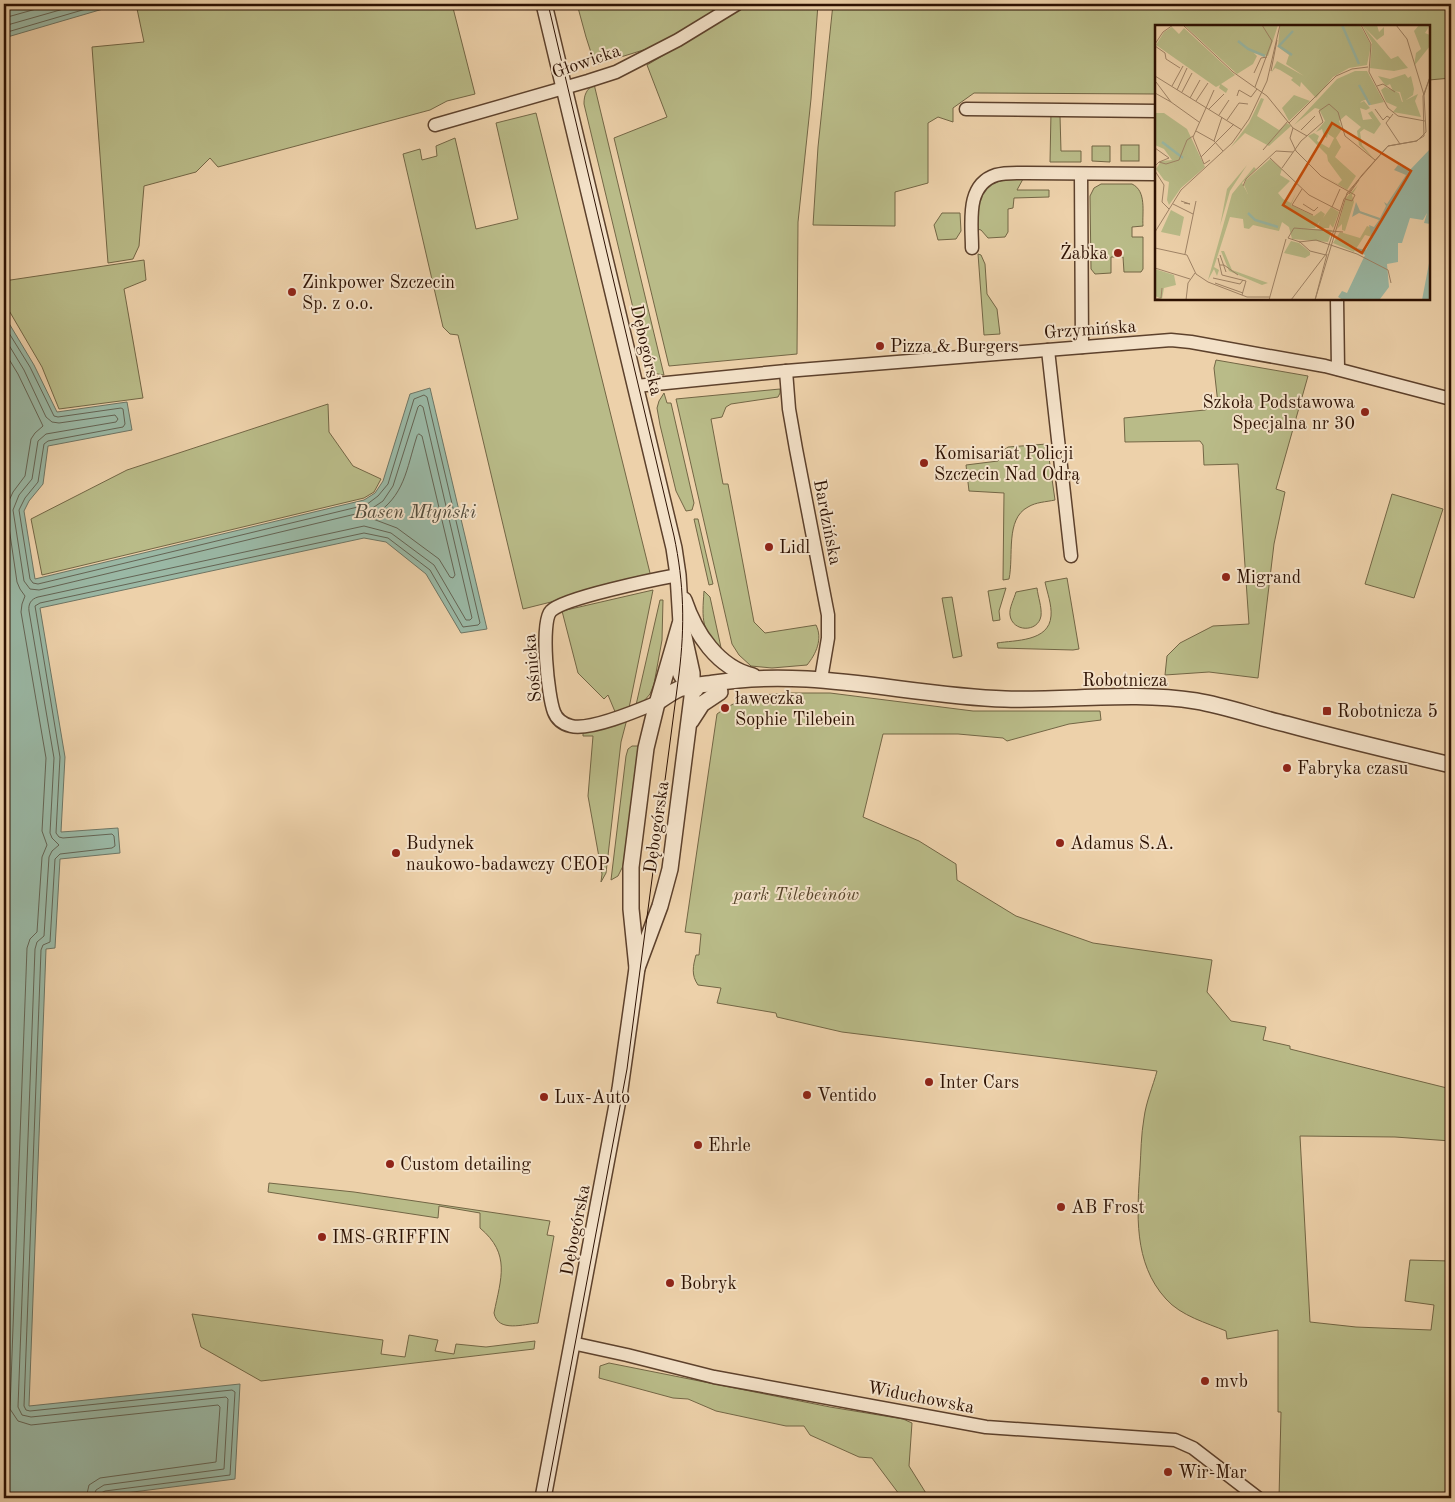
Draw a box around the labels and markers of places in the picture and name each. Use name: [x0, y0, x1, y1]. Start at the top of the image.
place label: Żabka: [1060, 242, 1108, 263]
marker: Żabka: [1112, 247, 1124, 259]
place label: Zinkpower Szczecin Sp. z o.o.: [302, 274, 455, 313]
marker: Zinkpower Szczecin Sp. z o.o.: [286, 286, 298, 298]
place label: Pizza & Burgers: [890, 338, 1019, 356]
marker: Pizza & Burgers: [874, 340, 886, 352]
place label: Szkoła Podstawowa Specjalna nr 30: [1203, 394, 1355, 433]
marker: Szkoła Podstawowa Specjalna nr 30: [1359, 406, 1371, 418]
place label: Komisariat Policji Szczecin Nad Odrą: [934, 445, 1080, 484]
marker: Komisariat Policji Szczecin Nad Odrą: [918, 457, 930, 469]
place label: Lidl: [779, 539, 810, 557]
marker: Lidl: [763, 541, 775, 553]
place label: Migrand: [1236, 569, 1301, 587]
marker: Migrand: [1220, 571, 1232, 583]
place label: ławeczka Sophie Tilebein: [735, 690, 856, 729]
marker: ławeczka Sophie Tilebein: [719, 702, 731, 714]
place label: Robotnicza 5: [1337, 703, 1438, 721]
marker: Robotnicza 5: [1321, 705, 1333, 717]
place label: Fabryka czasu: [1297, 760, 1409, 778]
marker: Fabryka czasu: [1281, 762, 1293, 774]
place label: Budynek naukowo-badawczy CEOP: [406, 835, 610, 874]
place label: Adamus S.A.: [1070, 835, 1174, 853]
marker: Adamus S.A.: [1054, 837, 1066, 849]
marker: Budynek naukowo-badawczy CEOP: [390, 847, 402, 859]
place label: Inter Cars: [939, 1074, 1019, 1092]
marker: Inter Cars: [923, 1076, 935, 1088]
place label: Ventido: [817, 1087, 877, 1105]
place label: Lux-Auto: [554, 1089, 630, 1107]
marker: Ventido: [801, 1089, 813, 1101]
marker: Lux-Auto: [538, 1091, 550, 1103]
place label: Ehrle: [708, 1137, 751, 1155]
marker: Ehrle: [692, 1139, 704, 1151]
place label: Custom detailing: [400, 1156, 531, 1174]
marker: Custom detailing: [384, 1158, 396, 1170]
place label: AB Frost: [1071, 1199, 1145, 1217]
marker: AB Frost: [1055, 1201, 1067, 1213]
place label: IMS-GRIFFIN: [332, 1229, 450, 1247]
marker: IMS-GRIFFIN: [316, 1231, 328, 1243]
place label: Bobryk: [680, 1275, 737, 1293]
marker: Bobryk: [664, 1277, 676, 1289]
place label: mvb: [1215, 1373, 1248, 1391]
marker: mvb: [1199, 1375, 1211, 1387]
place label: Wir-Mar: [1178, 1464, 1247, 1482]
marker: Wir-Mar: [1162, 1466, 1174, 1478]

